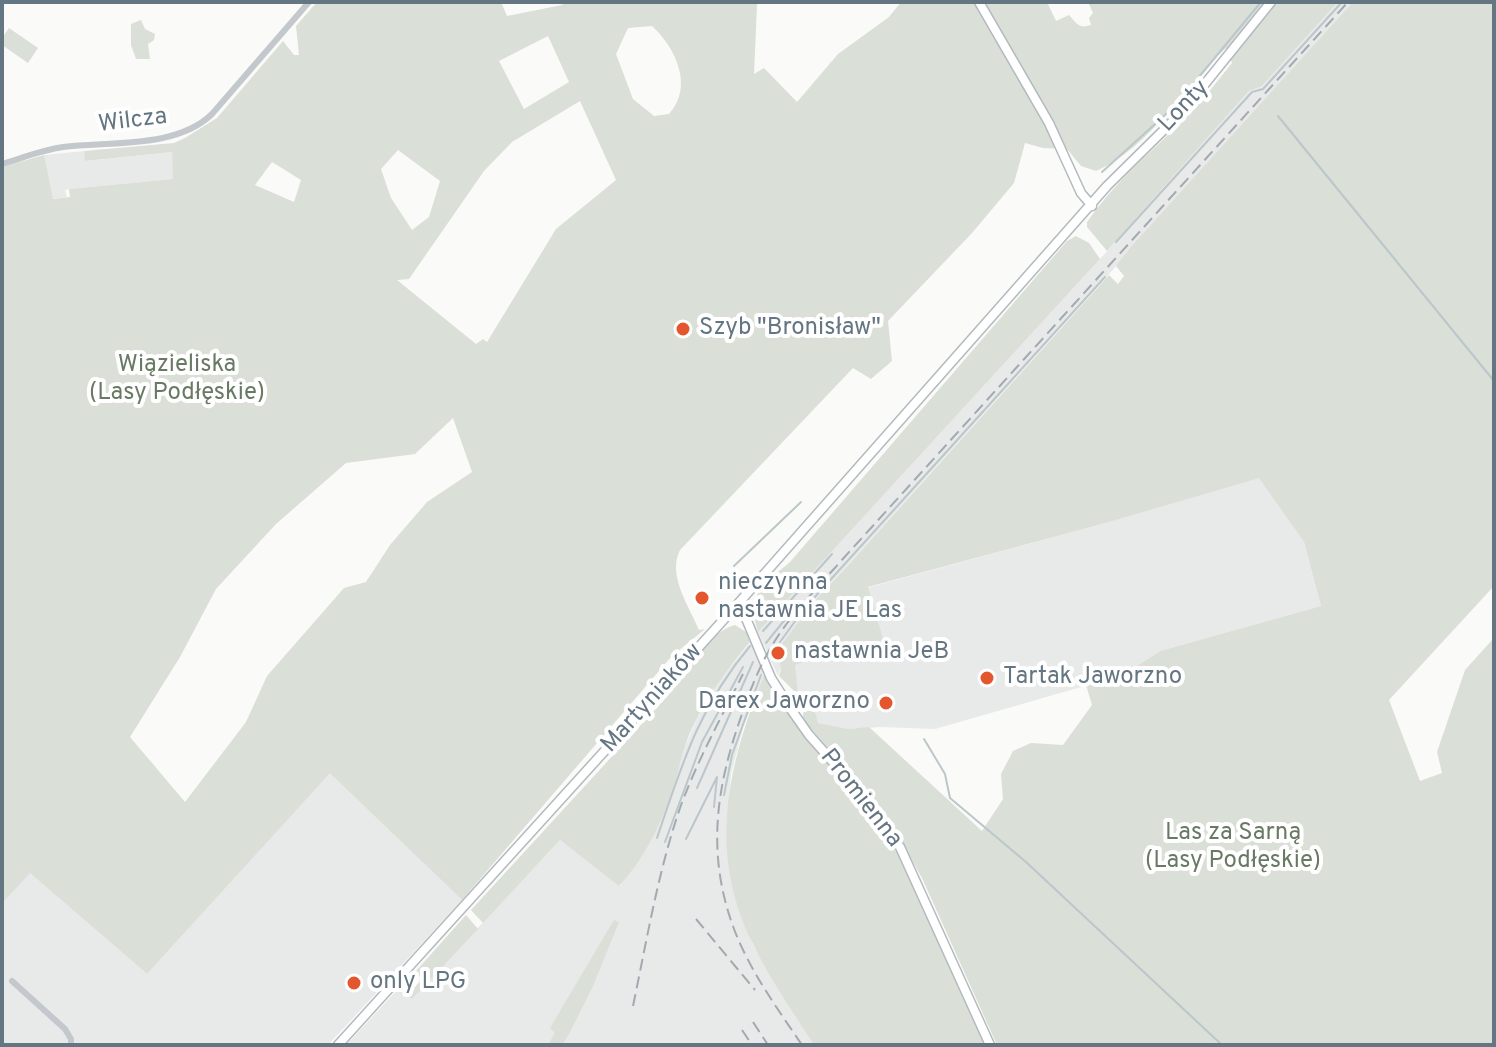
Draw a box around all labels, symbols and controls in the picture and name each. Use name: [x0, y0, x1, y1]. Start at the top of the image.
street label: Lonty: [1154, 75, 1216, 139]
street label: Wilcza: [97, 103, 169, 141]
place label: Szyb "Bronisław": [699, 315, 881, 343]
marker: Szyb "Bronisław": [674, 320, 692, 338]
park label: Wiązieliska (Lasy Podłęskie): [89, 352, 265, 408]
place label: nieczynna nastawnia JE Las: [718, 570, 902, 626]
marker: nieczynna nastawnia JE Las: [693, 589, 711, 607]
street label: Martyniaków: [596, 638, 710, 760]
place label: nastawnia JeB: [794, 639, 949, 667]
marker: nastawnia JeB: [769, 644, 787, 662]
place label: Tartak Jaworzno: [1003, 664, 1182, 692]
marker: Tartak Jaworzno: [978, 669, 996, 687]
place label: Darex Jaworzno: [698, 689, 870, 717]
marker: Darex Jaworzno: [877, 694, 895, 712]
street label: Promienna: [813, 744, 907, 854]
park label: Las za Sarną (Lasy Podłęskie): [1145, 820, 1321, 876]
place label: only LPG: [370, 969, 466, 997]
marker: only LPG: [345, 974, 363, 992]

